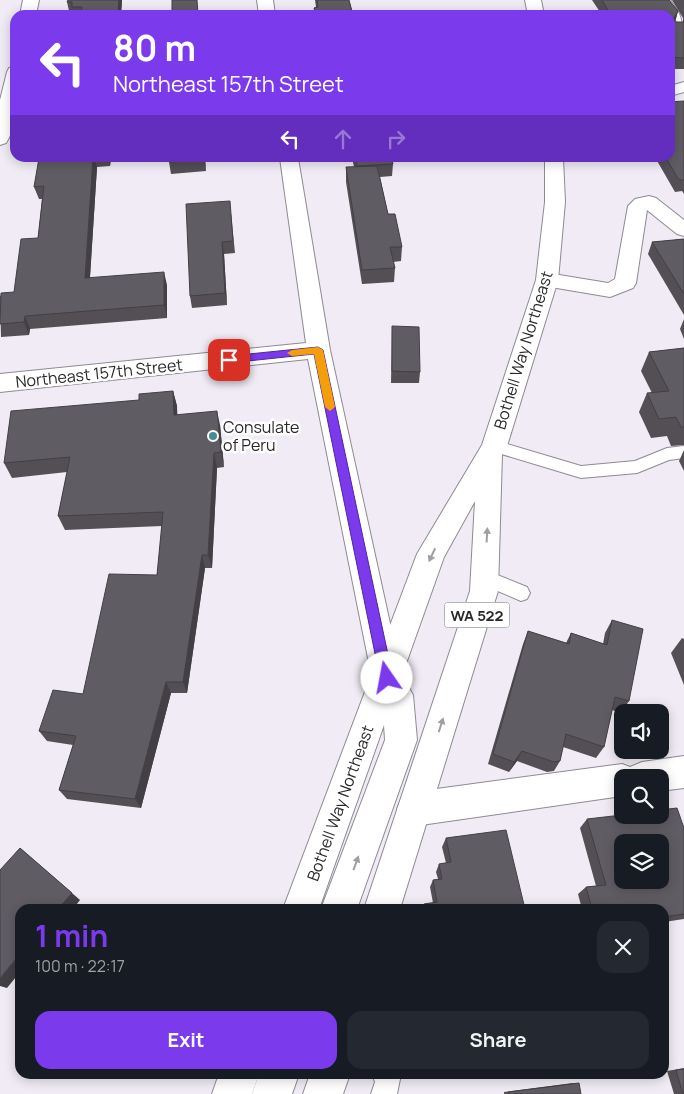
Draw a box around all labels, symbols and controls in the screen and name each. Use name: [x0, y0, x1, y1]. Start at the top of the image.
text: 80 m: [113, 24, 196, 72]
icon: left: [30, 30, 95, 95]
text: Northeast 157th Street: [113, 69, 344, 99]
icon: left: [276, 125, 304, 153]
icon: ahead: [329, 125, 357, 153]
icon: right: [382, 125, 410, 153]
street label: Bothell Way Northeast: [488, 268, 558, 432]
pin: [208, 339, 250, 381]
icon: arrive: [215, 346, 243, 374]
street label: Northeast 157th Street: [14, 353, 184, 393]
place label: Consulate of Peru: [223, 416, 299, 456]
marker: Consulate of Peru: [207, 430, 219, 442]
one-way arrow: [484, 526, 492, 542]
one-way arrow: [428, 548, 436, 562]
road number: WA 522: [444, 602, 510, 628]
position arrow: [360, 651, 412, 703]
map controls: [614, 704, 669, 889]
button: sound: [614, 704, 669, 759]
one-way arrow: [438, 718, 446, 733]
street label: Bothell Way Northeast: [302, 722, 378, 884]
button: search: [614, 769, 669, 824]
button: layers: [614, 834, 669, 889]
one-way arrow: [352, 855, 360, 870]
text: 1 min: [35, 915, 108, 956]
button: close: [597, 921, 649, 973]
text: 100 m · 22:17: [35, 955, 125, 977]
button: Exit: [35, 1011, 337, 1069]
button: Share: [347, 1011, 649, 1069]

